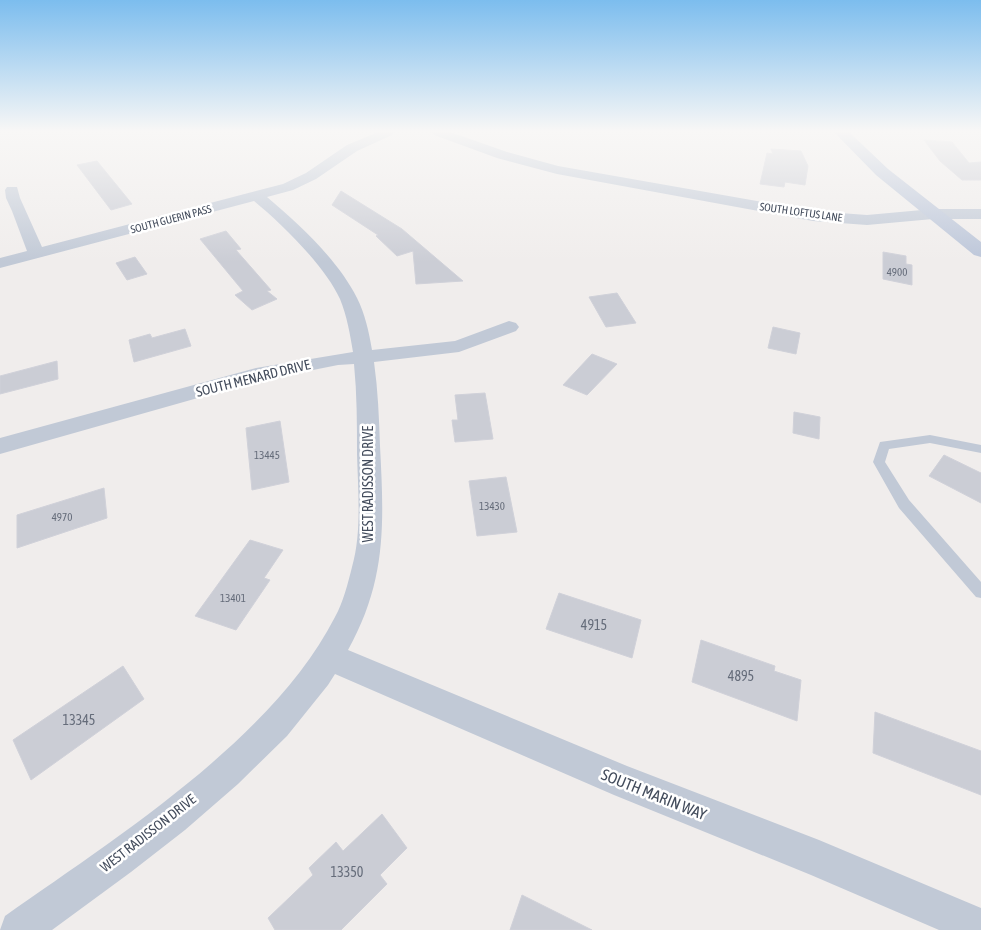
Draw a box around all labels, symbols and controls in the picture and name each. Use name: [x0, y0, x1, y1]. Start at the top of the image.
street label: SOUTH LOFTUS LANE: [759, 200, 843, 224]
street label: SOUTH GUERIN PASS: [129, 202, 213, 236]
house number: 4900: [887, 266, 907, 278]
street label: SOUTH MENARD DRIVE: [194, 356, 312, 400]
street label: WEST RADISSON DRIVE: [360, 426, 376, 542]
house number: 13445: [254, 449, 280, 461]
house number: 13430: [479, 500, 505, 512]
house number: 4970: [52, 511, 72, 523]
house number: 13401: [220, 592, 246, 604]
house number: 4915: [581, 617, 607, 633]
house number: 4895: [728, 668, 754, 684]
house number: 13345: [63, 712, 95, 728]
street label: SOUTH MARIN WAY: [599, 765, 710, 824]
street label: WEST RADISSON DRIVE: [97, 791, 199, 875]
house number: 13350: [331, 864, 364, 880]

